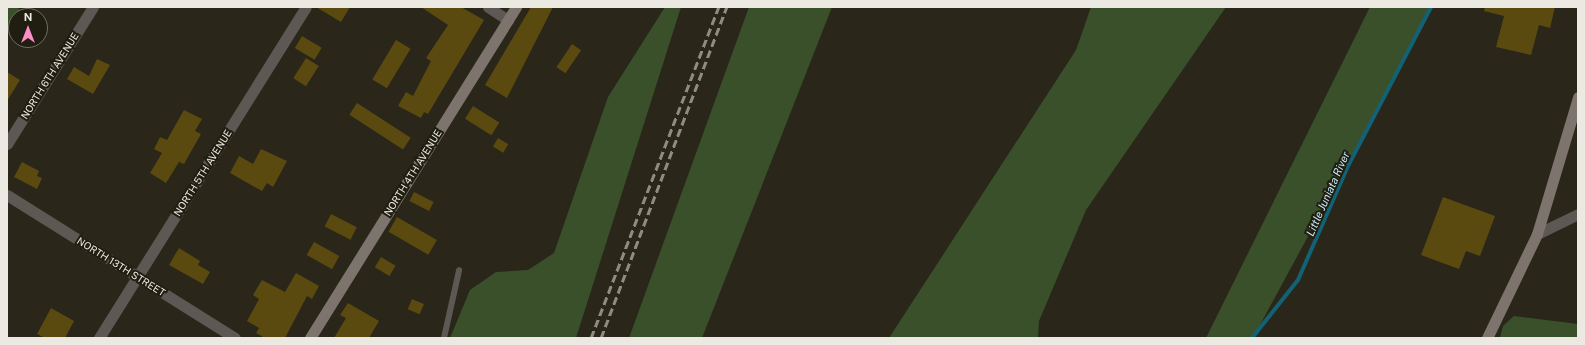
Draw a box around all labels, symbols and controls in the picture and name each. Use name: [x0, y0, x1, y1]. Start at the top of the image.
north arrow: [8, 8, 48, 48]
text: N: [24, 11, 32, 23]
street label: NORTH 6TH AVENUE: [19, 31, 81, 121]
street label: NORTH 5TH AVENUE: [172, 128, 234, 218]
street label: NORTH 4TH AVENUE: [382, 128, 444, 218]
water label: Little Juniata River: [1303, 150, 1353, 238]
street label: NORTH 13TH STREET: [75, 235, 167, 299]

